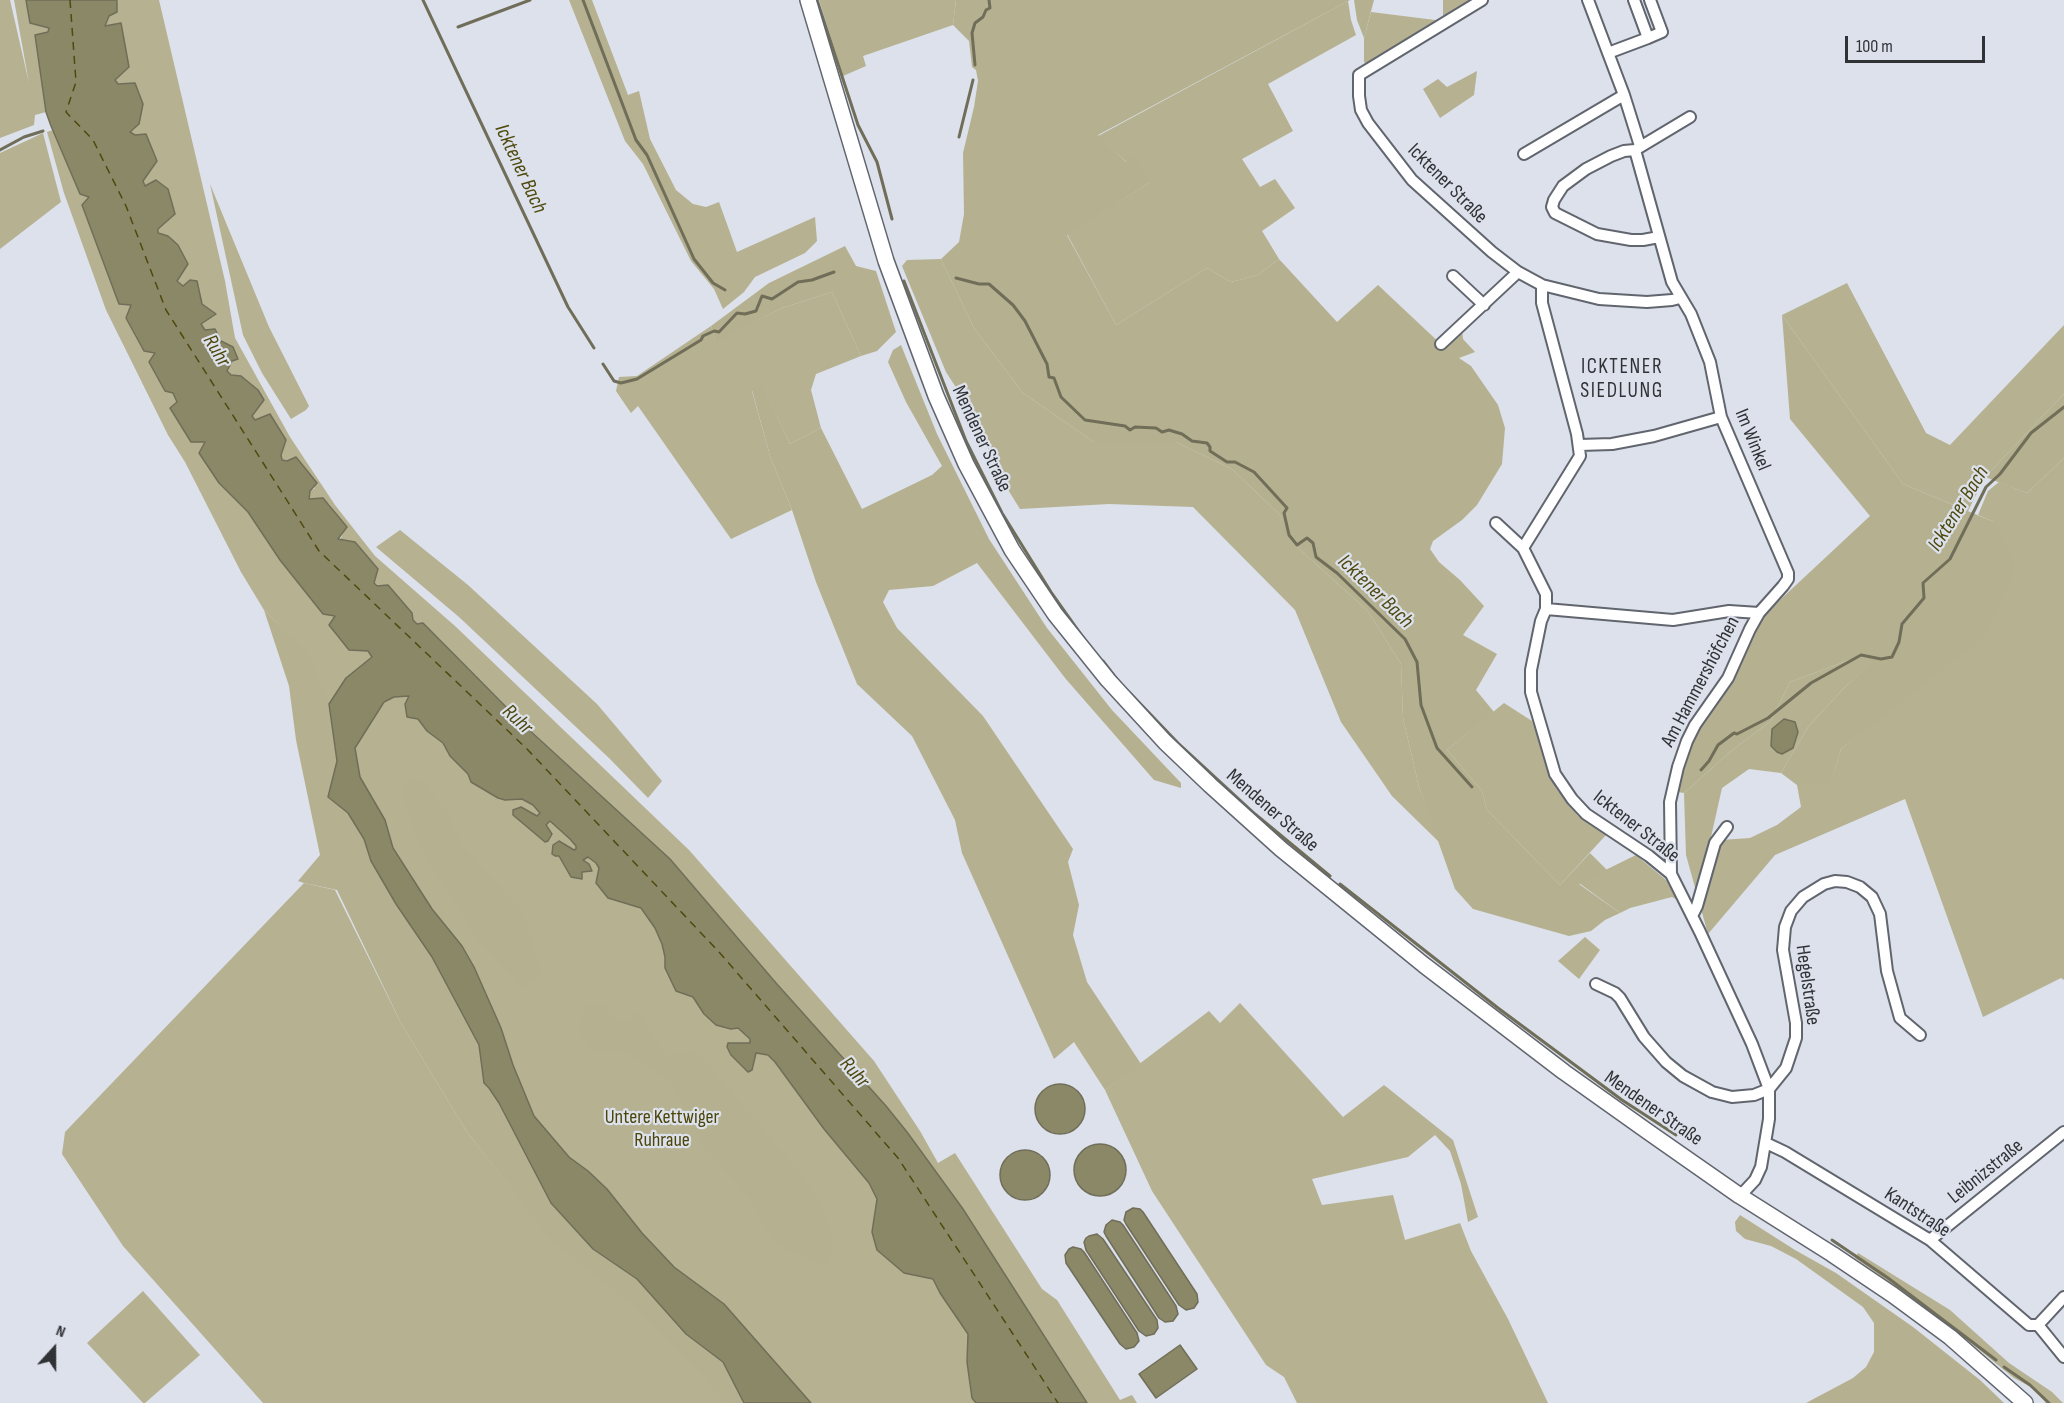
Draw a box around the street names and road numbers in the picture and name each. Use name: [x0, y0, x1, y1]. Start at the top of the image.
street label: Icktener Straße: [1402, 139, 1492, 229]
street label: Mendener Straße: [946, 382, 1016, 496]
street label: Im Winkel: [1729, 406, 1775, 474]
street label: Am Hammershöfchen: [1656, 613, 1746, 751]
street label: Mendener Straße: [1221, 764, 1323, 858]
street label: Icktener Straße: [1588, 786, 1684, 868]
street label: Hegelstraße: [1790, 943, 1824, 1027]
street label: Mendener Straße: [1599, 1066, 1707, 1152]
street label: Leibnizstraße: [1944, 1134, 2028, 1210]
street label: Kantstraße: [1879, 1183, 1955, 1243]

